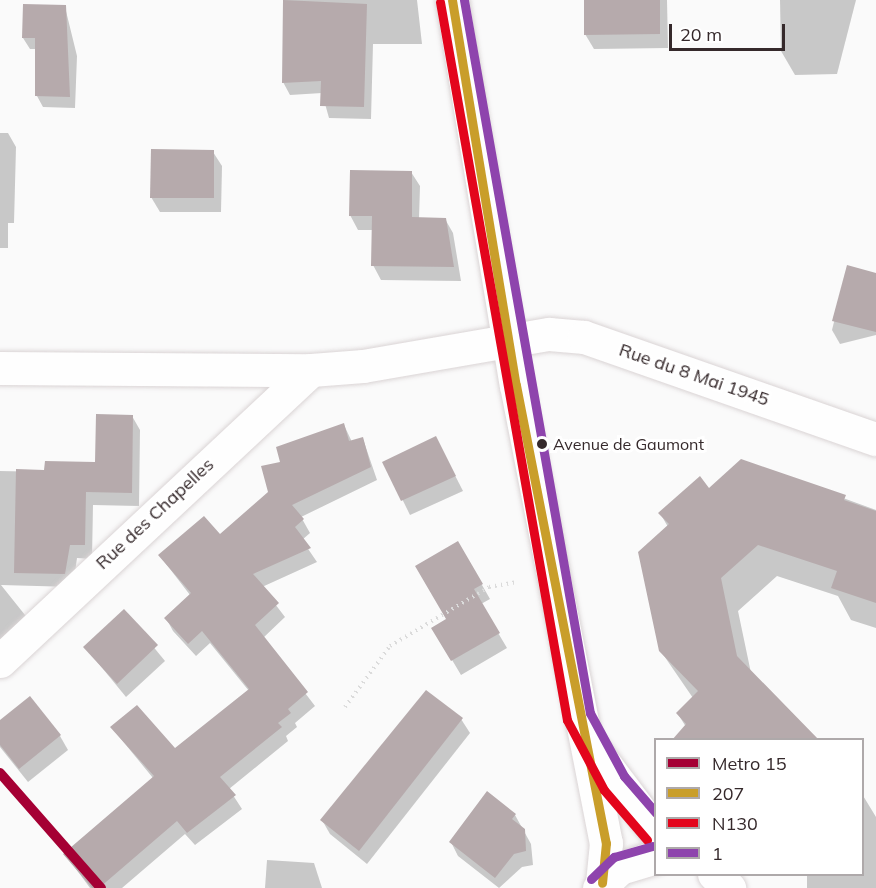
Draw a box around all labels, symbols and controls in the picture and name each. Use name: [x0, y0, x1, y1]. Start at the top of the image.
scale bar: [672, 12, 788, 50]
text: 20 m: [680, 23, 722, 46]
street label: Rue du 8 Mai 1945: [616, 339, 772, 411]
place label: Avenue de Gaumont: [553, 434, 704, 454]
marker: Avenue de Gaumont: [536, 438, 548, 450]
street label: Rue des Chapelles: [92, 454, 218, 574]
legend: [654, 738, 864, 876]
text: Metro 15: [712, 752, 787, 775]
text: 207: [712, 782, 744, 805]
text: N130: [712, 812, 758, 835]
text: 1: [712, 842, 723, 865]

